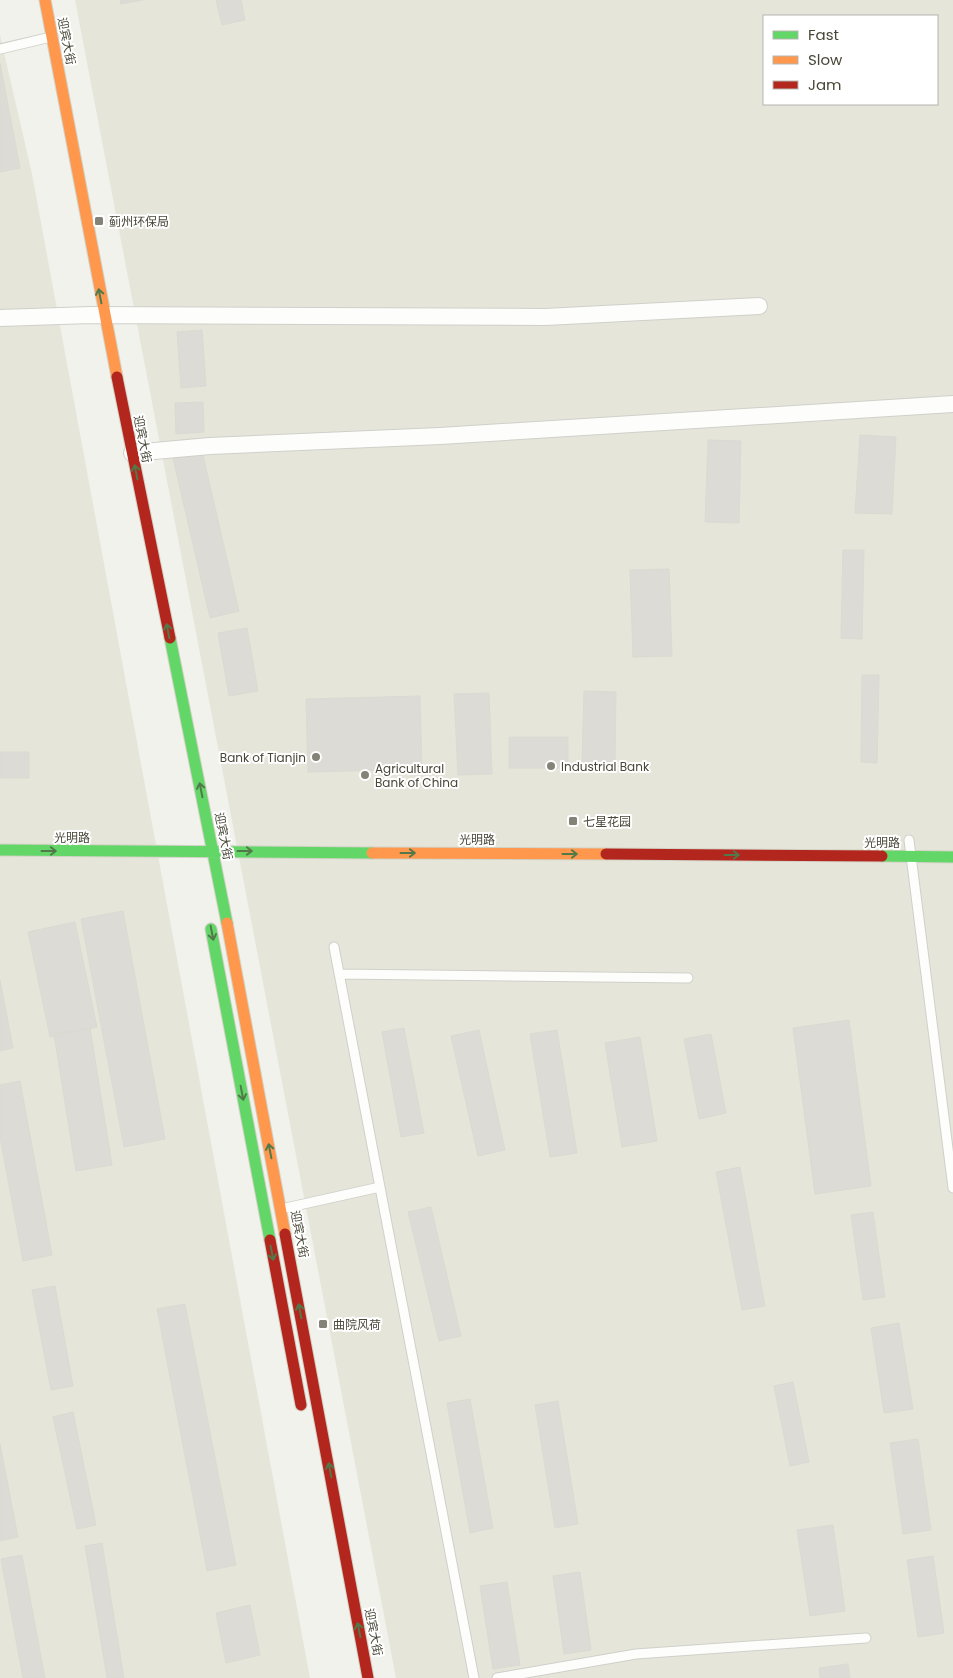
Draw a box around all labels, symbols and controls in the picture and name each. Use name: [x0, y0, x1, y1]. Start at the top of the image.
legend: [763, 15, 938, 105]
street label: 迎宾大街: [54, 16, 80, 66]
text: Fast: [808, 24, 839, 45]
text: Slow: [808, 49, 843, 70]
text: Jam: [808, 74, 842, 95]
place label: 蓟州环保局: [109, 213, 169, 230]
marker: 蓟州环保局: [93, 215, 105, 227]
one-way arrow: [95, 288, 105, 304]
street label: 迎宾大街: [130, 414, 156, 464]
one-way arrow: [131, 464, 140, 480]
one-way arrow: [163, 624, 173, 640]
place label: Bank of Tianjin: [220, 749, 306, 766]
marker: Bank of Tianjin: [310, 751, 322, 763]
place label: Industrial Bank: [561, 758, 650, 775]
place label: Agricultural Bank of China: [375, 760, 458, 791]
marker: Industrial Bank: [545, 760, 557, 772]
marker: Agricultural Bank of China: [359, 769, 371, 781]
one-way arrow: [195, 783, 205, 799]
street label: 迎宾大街: [211, 811, 237, 861]
place label: 七星花园: [583, 813, 631, 830]
marker: 七星花园: [567, 815, 579, 827]
street label: 光明路: [54, 829, 90, 846]
street label: 光明路: [459, 831, 495, 848]
street label: 光明路: [864, 834, 900, 851]
one-way arrow: [40, 846, 56, 856]
one-way arrow: [236, 846, 253, 856]
one-way arrow: [399, 848, 415, 857]
one-way arrow: [562, 849, 578, 859]
one-way arrow: [724, 850, 740, 860]
one-way arrow: [207, 925, 217, 941]
one-way arrow: [237, 1085, 247, 1101]
one-way arrow: [265, 1143, 274, 1159]
street label: 迎宾大街: [287, 1209, 313, 1259]
one-way arrow: [268, 1244, 277, 1260]
one-way arrow: [294, 1303, 304, 1319]
place label: 曲院风荷: [333, 1316, 381, 1333]
marker: 曲院风荷: [317, 1318, 329, 1330]
one-way arrow: [324, 1463, 334, 1479]
street label: 迎宾大街: [361, 1607, 387, 1657]
one-way arrow: [354, 1622, 364, 1638]

